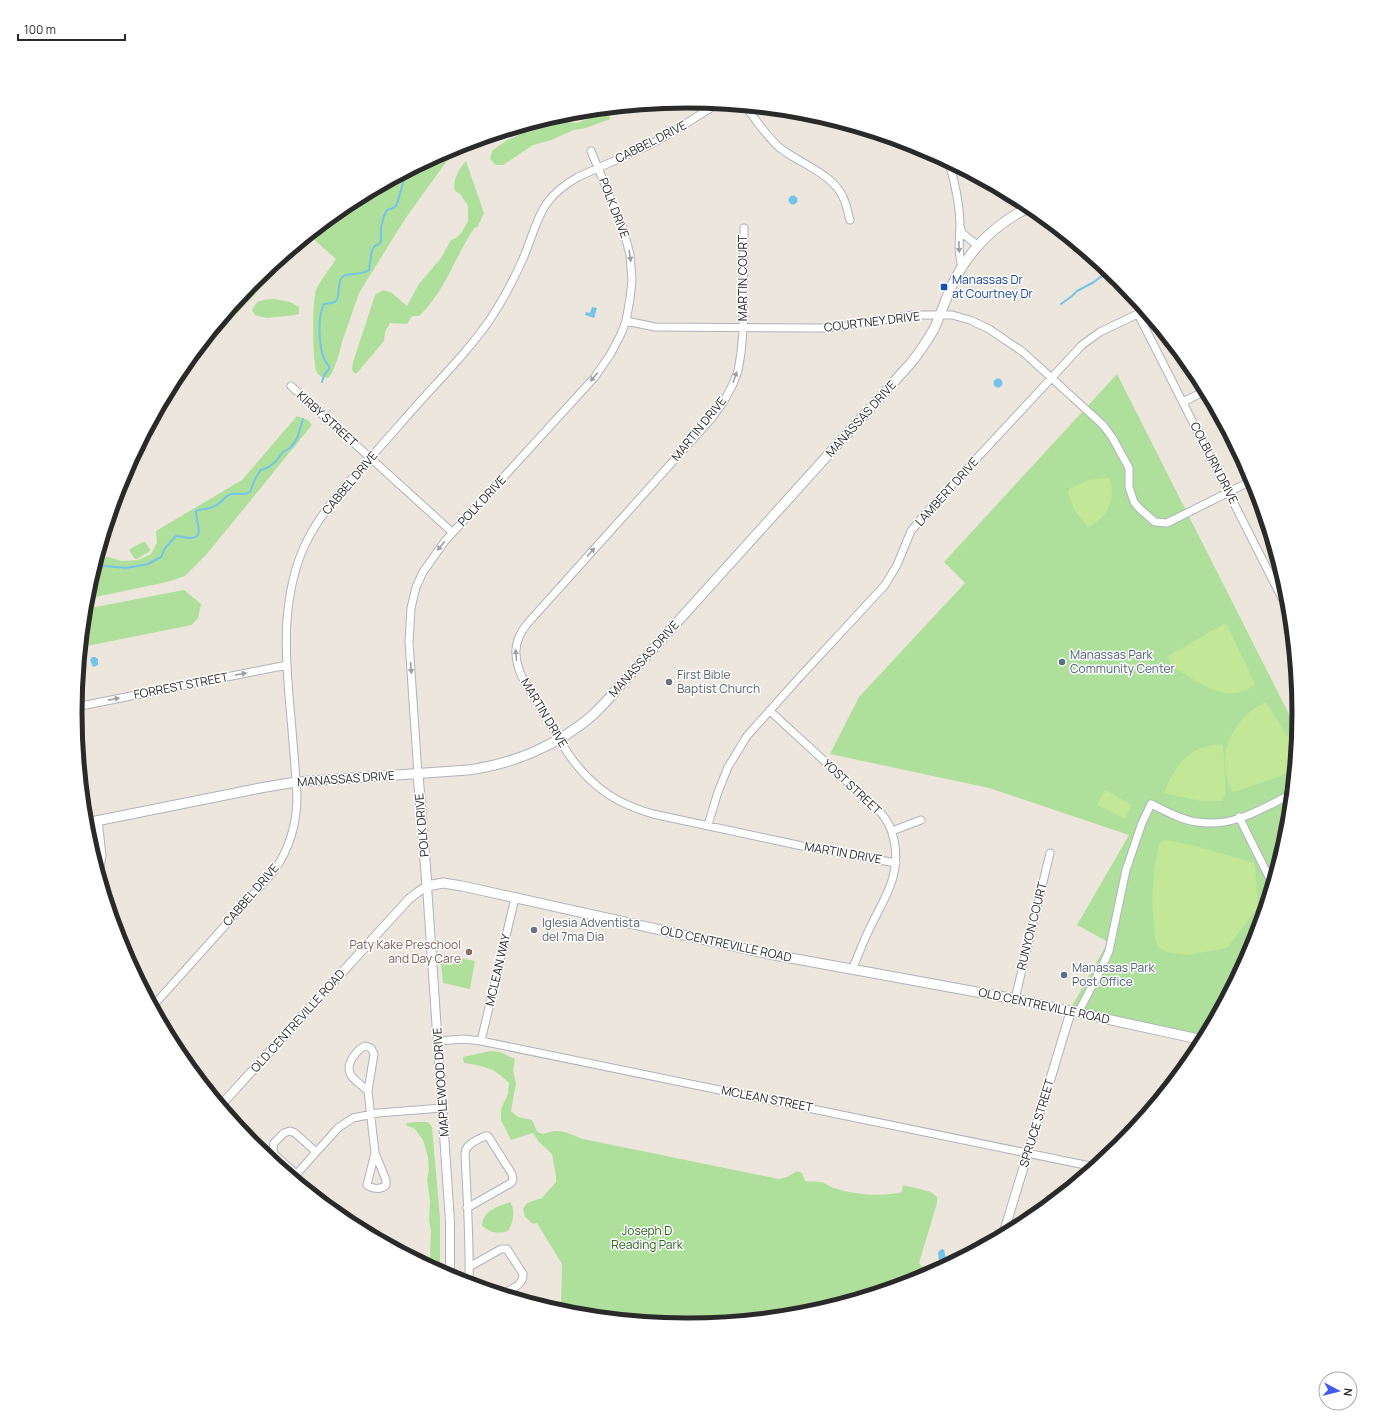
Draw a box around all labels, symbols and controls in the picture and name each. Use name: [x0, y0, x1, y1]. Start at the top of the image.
scale bar: [18, 16, 125, 42]
text: 100 m: [24, 21, 56, 38]
street label: CABBEL DRIVE: [612, 116, 689, 167]
street label: POLK DRIVE: [595, 175, 634, 241]
street label: MARTIN COURT: [734, 234, 751, 321]
one-way arrow: [956, 241, 962, 254]
one-way arrow: [627, 250, 633, 262]
place label: Manassas Dr at Courtney Dr: [952, 271, 1034, 302]
marker: Manassas Dr at Courtney Dr: [939, 282, 949, 292]
street label: COURTNEY DRIVE: [823, 307, 921, 336]
one-way arrow: [590, 371, 599, 382]
one-way arrow: [733, 371, 739, 383]
street label: MANASSAS DRIVE: [822, 376, 900, 461]
street label: KIRBY STREET: [293, 387, 362, 451]
street label: MARTIN DRIVE: [667, 393, 730, 464]
street label: COLBURN DRIVE: [1186, 419, 1242, 507]
street label: CABBEL DRIVE: [318, 447, 381, 518]
street label: LAMBERT DRIVE: [911, 453, 982, 530]
street label: POLK DRIVE: [454, 471, 510, 530]
one-way arrow: [437, 540, 445, 551]
one-way arrow: [587, 547, 596, 558]
street label: MANASSAS DRIVE: [605, 616, 683, 701]
place label: Manassas Park Community Center: [1070, 646, 1176, 677]
one-way arrow: [513, 649, 520, 661]
marker: Manassas Park Community Center: [1057, 657, 1067, 667]
one-way arrow: [408, 662, 415, 674]
place label: First Bible Baptist Church: [677, 666, 760, 697]
street label: FORREST STREET: [132, 668, 230, 703]
one-way arrow: [235, 670, 248, 676]
street label: MARTIN DRIVE: [517, 675, 572, 751]
marker: First Bible Baptist Church: [664, 677, 674, 687]
one-way arrow: [108, 695, 120, 701]
street label: YOST STREET: [819, 755, 886, 819]
street label: MANASSAS DRIVE: [297, 767, 396, 790]
street label: POLK DRIVE: [410, 792, 433, 858]
street label: MARTIN DRIVE: [803, 837, 883, 868]
street label: CABBEL DRIVE: [219, 860, 283, 930]
street label: RUNYON COURT: [1012, 879, 1051, 972]
place label: Iglesia Adventista del 7ma Dia: [542, 914, 640, 945]
street label: OLD CENTREVILLE ROAD: [659, 921, 793, 966]
marker: Iglesia Adventista del 7ma Dia: [529, 925, 539, 935]
street label: MCLEAN WAY: [481, 932, 514, 1008]
place label: Paty Kake Preschool and Day Care: [349, 936, 461, 967]
marker: Paty Kake Preschool and Day Care: [464, 947, 474, 957]
place label: Manassas Park Post Office: [1072, 959, 1155, 990]
street label: OLD CENTREVILLE ROAD: [247, 965, 349, 1076]
marker: Manassas Park Post Office: [1059, 970, 1069, 980]
street label: OLD CENTREVILLE ROAD: [977, 983, 1111, 1028]
street label: MAPLEWOOD DRIVE: [428, 1027, 453, 1137]
street label: SPRUCE STREET: [1015, 1076, 1058, 1169]
street label: MCLEAN STREET: [720, 1081, 815, 1116]
park label: Joseph D Reading Park: [611, 1222, 684, 1253]
north arrow: [1318, 1371, 1358, 1411]
text: N: [1340, 1387, 1356, 1397]

